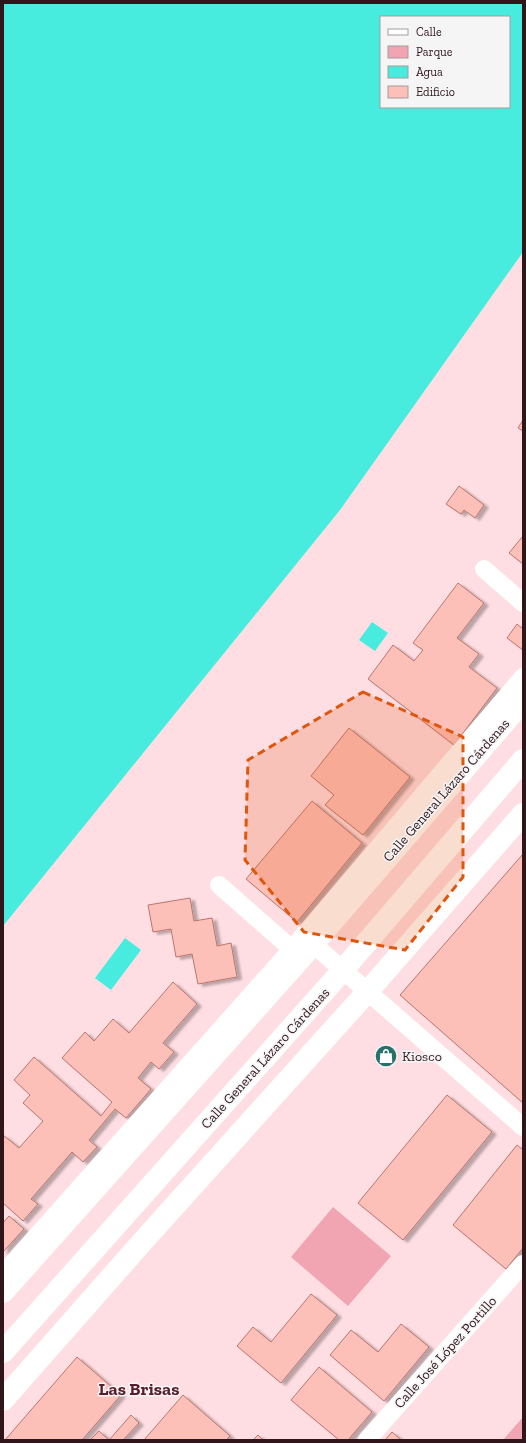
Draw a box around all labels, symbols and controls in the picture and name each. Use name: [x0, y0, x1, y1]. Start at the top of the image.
legend: [380, 16, 510, 108]
text: Calle: [416, 25, 442, 39]
text: Parque: [416, 45, 453, 59]
text: Agua: [416, 65, 443, 79]
text: Edificio: [416, 85, 455, 99]
street label: Calle General Lázaro Cárdenas: [380, 715, 513, 865]
street label: Calle General Lázaro Cárdenas: [197, 984, 333, 1132]
shop icon: Kiosco: [373, 1043, 399, 1069]
place label: Kiosco: [402, 1048, 442, 1065]
street label: Calle José López Portillo: [390, 1293, 500, 1412]
district label: Las Brisas: [99, 1378, 179, 1400]

